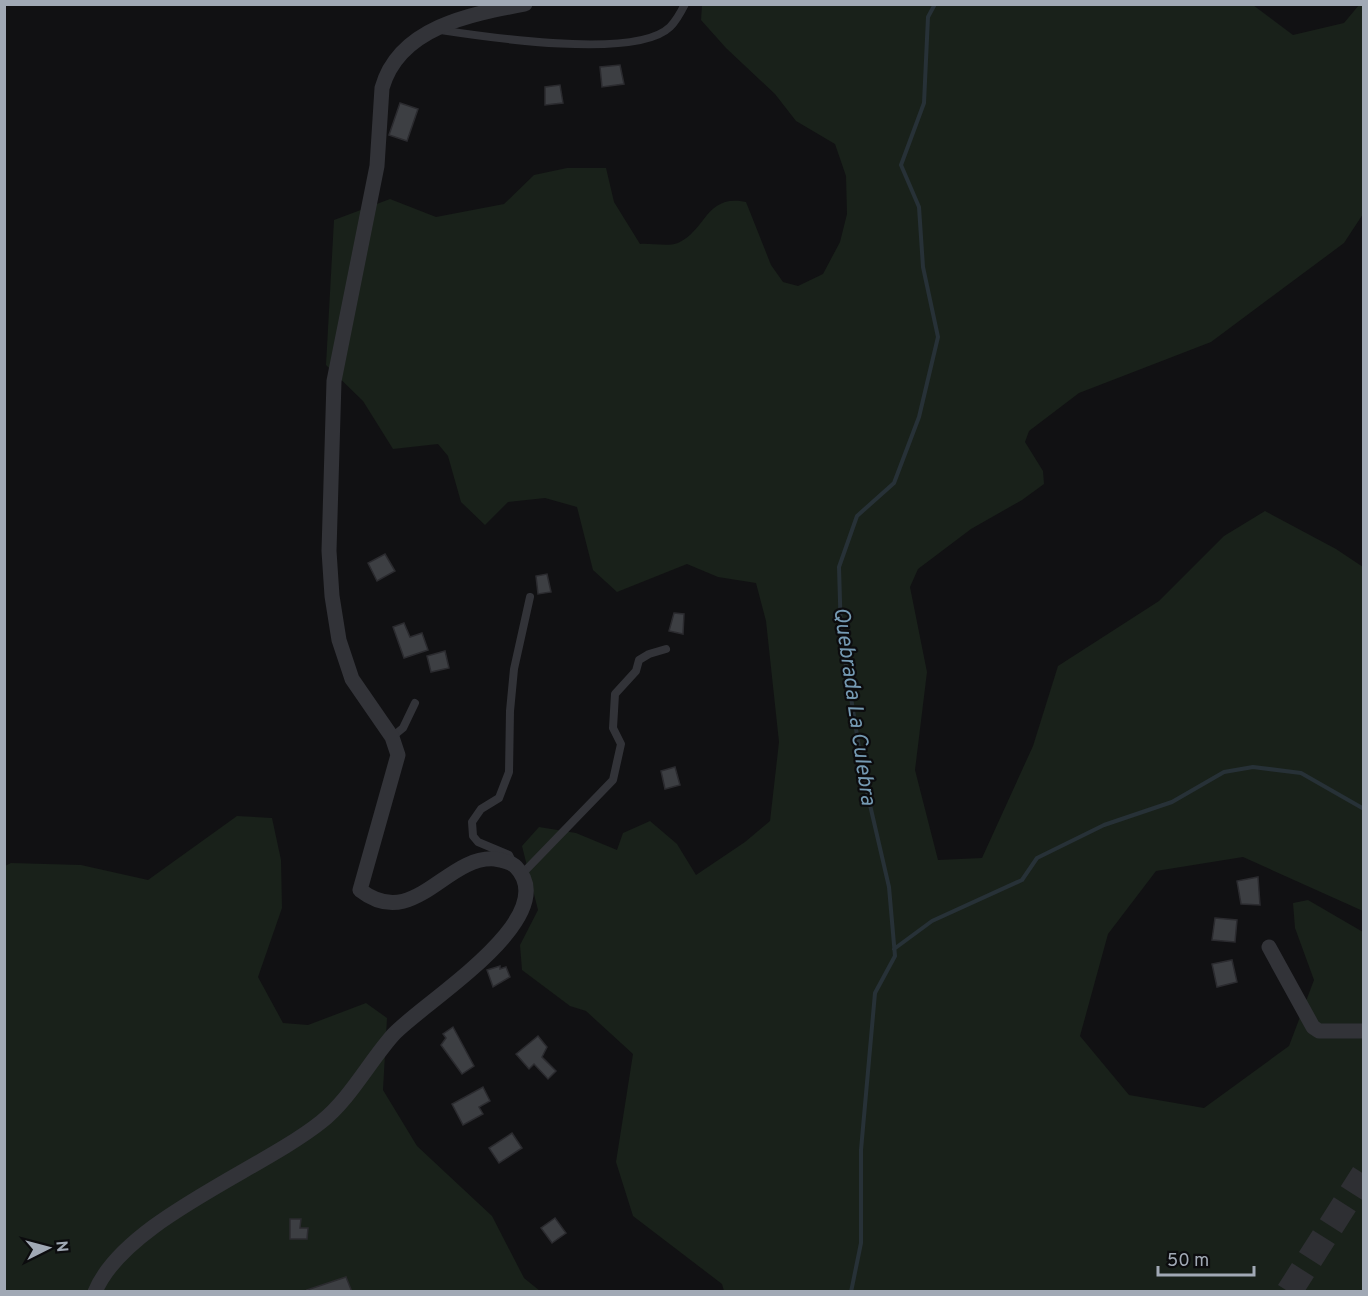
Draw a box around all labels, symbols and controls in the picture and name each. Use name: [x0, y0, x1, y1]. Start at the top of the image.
water label: Quebrada La Culebra: [826, 606, 881, 808]
north arrow: [18, 1218, 78, 1278]
scale bar: [1158, 1239, 1254, 1277]
text: N: [50, 1240, 71, 1253]
text: 50 m: [1167, 1250, 1209, 1273]

